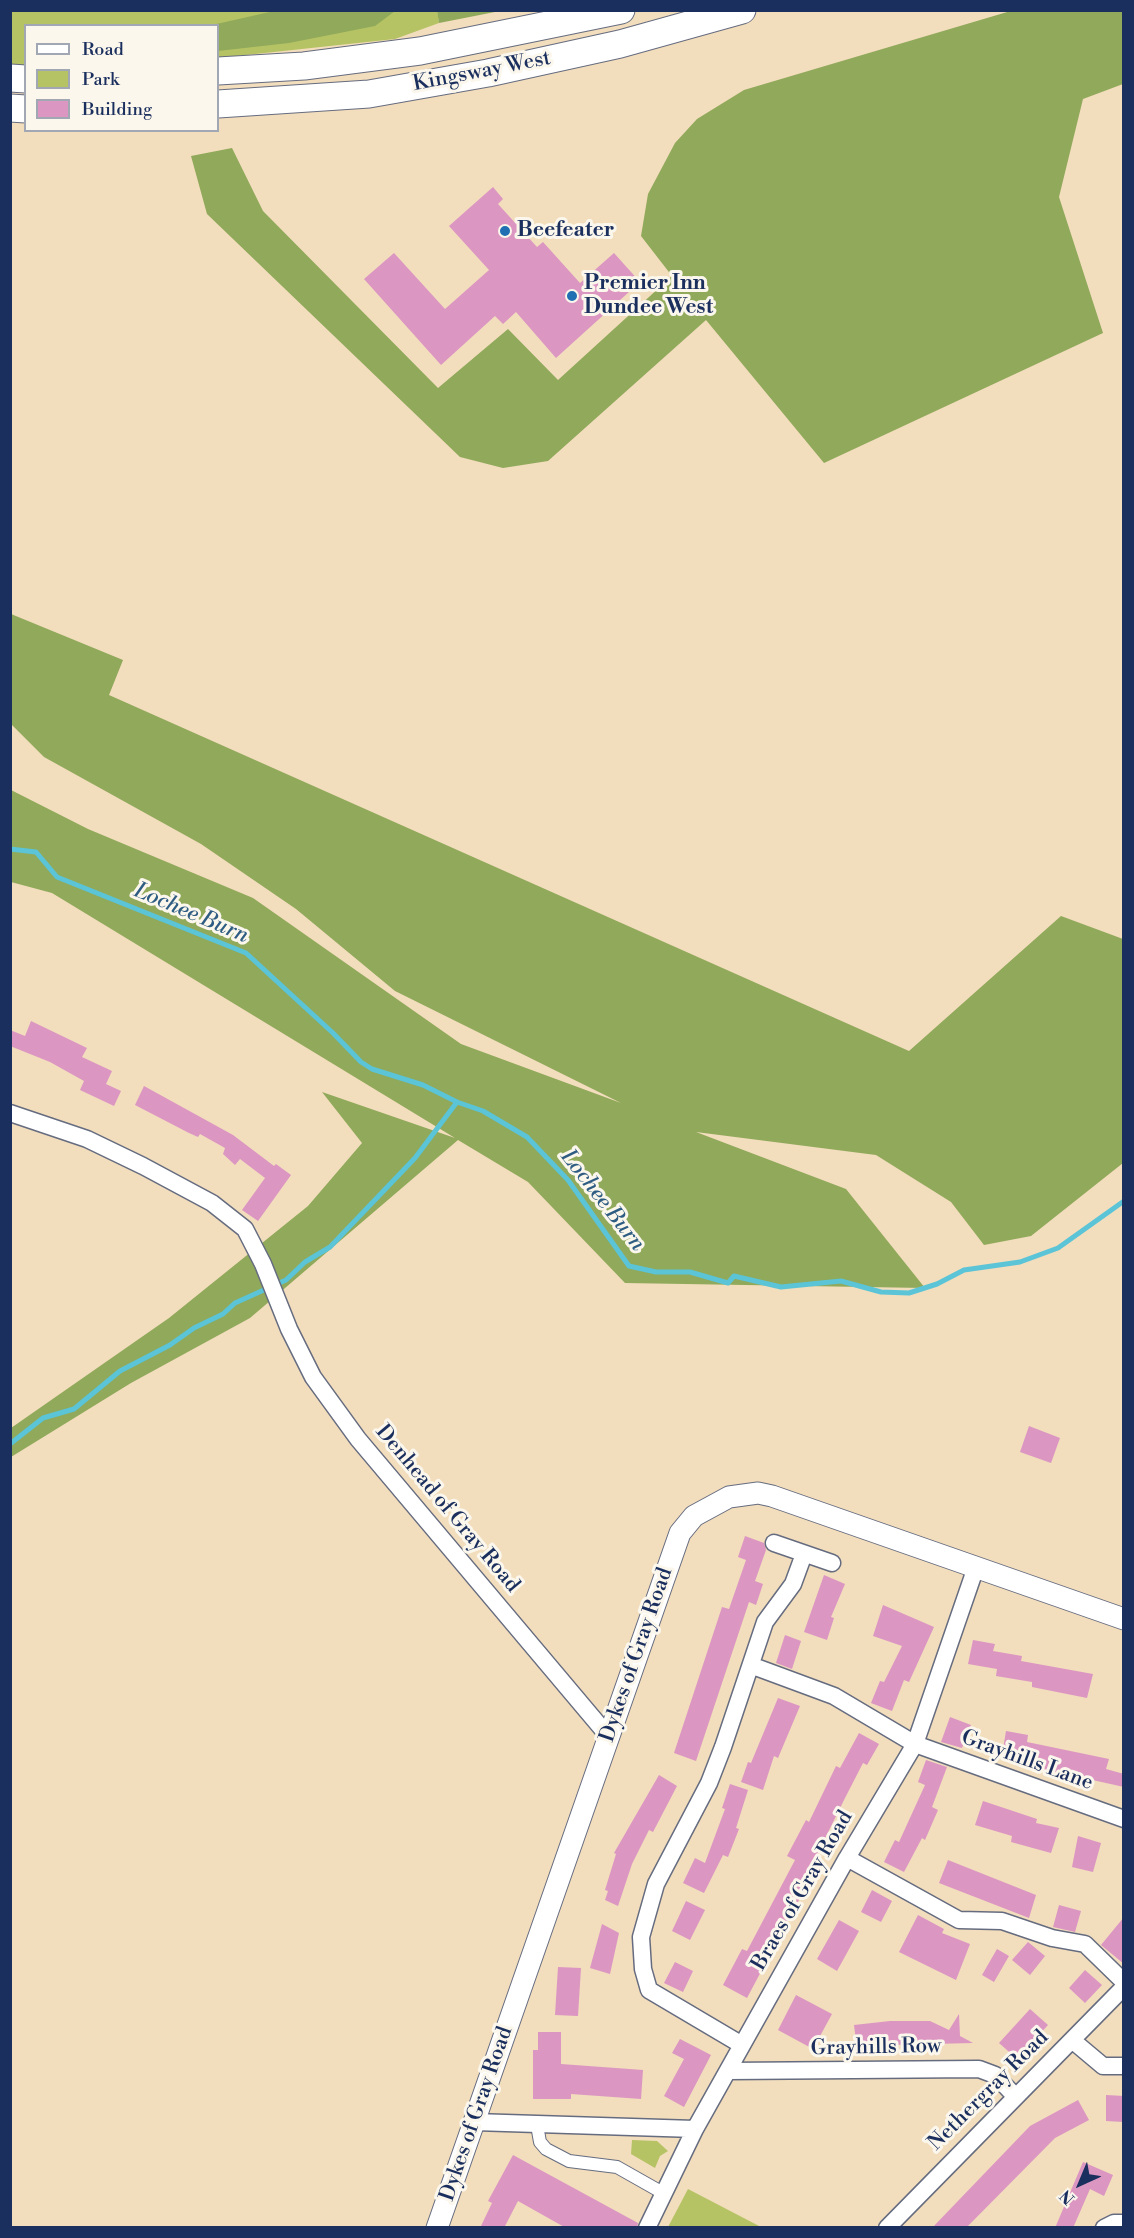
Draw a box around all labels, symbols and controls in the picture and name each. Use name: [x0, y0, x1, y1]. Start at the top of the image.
legend: [24, 24, 219, 132]
text: Road: [82, 38, 124, 61]
street label: Kingsway West: [411, 46, 553, 98]
text: Park: [82, 68, 119, 91]
text: Building: [82, 98, 152, 121]
place label: Beefeater: [517, 218, 614, 244]
marker: Beefeater: [498, 224, 512, 238]
place label: Premier Inn Dundee West: [584, 271, 713, 321]
marker: Premier Inn Dundee West: [565, 289, 579, 303]
water label: Lochee Burn: [130, 878, 252, 950]
water label: Lochee Burn: [554, 1145, 650, 1257]
street label: Denhead of Gray Road: [370, 1420, 524, 1598]
street label: Dykes of Gray Road: [595, 1564, 679, 1746]
street label: Grayhills Lane: [958, 1726, 1096, 1796]
street label: Braes of Gray Road: [747, 1807, 859, 1975]
street label: Dykes of Gray Road: [435, 2023, 519, 2205]
street label: Nethergray Road: [924, 2026, 1054, 2156]
street label: Grayhills Row: [810, 2034, 942, 2062]
north arrow: [1050, 2154, 1110, 2214]
text: N: [1056, 2185, 1079, 2209]

